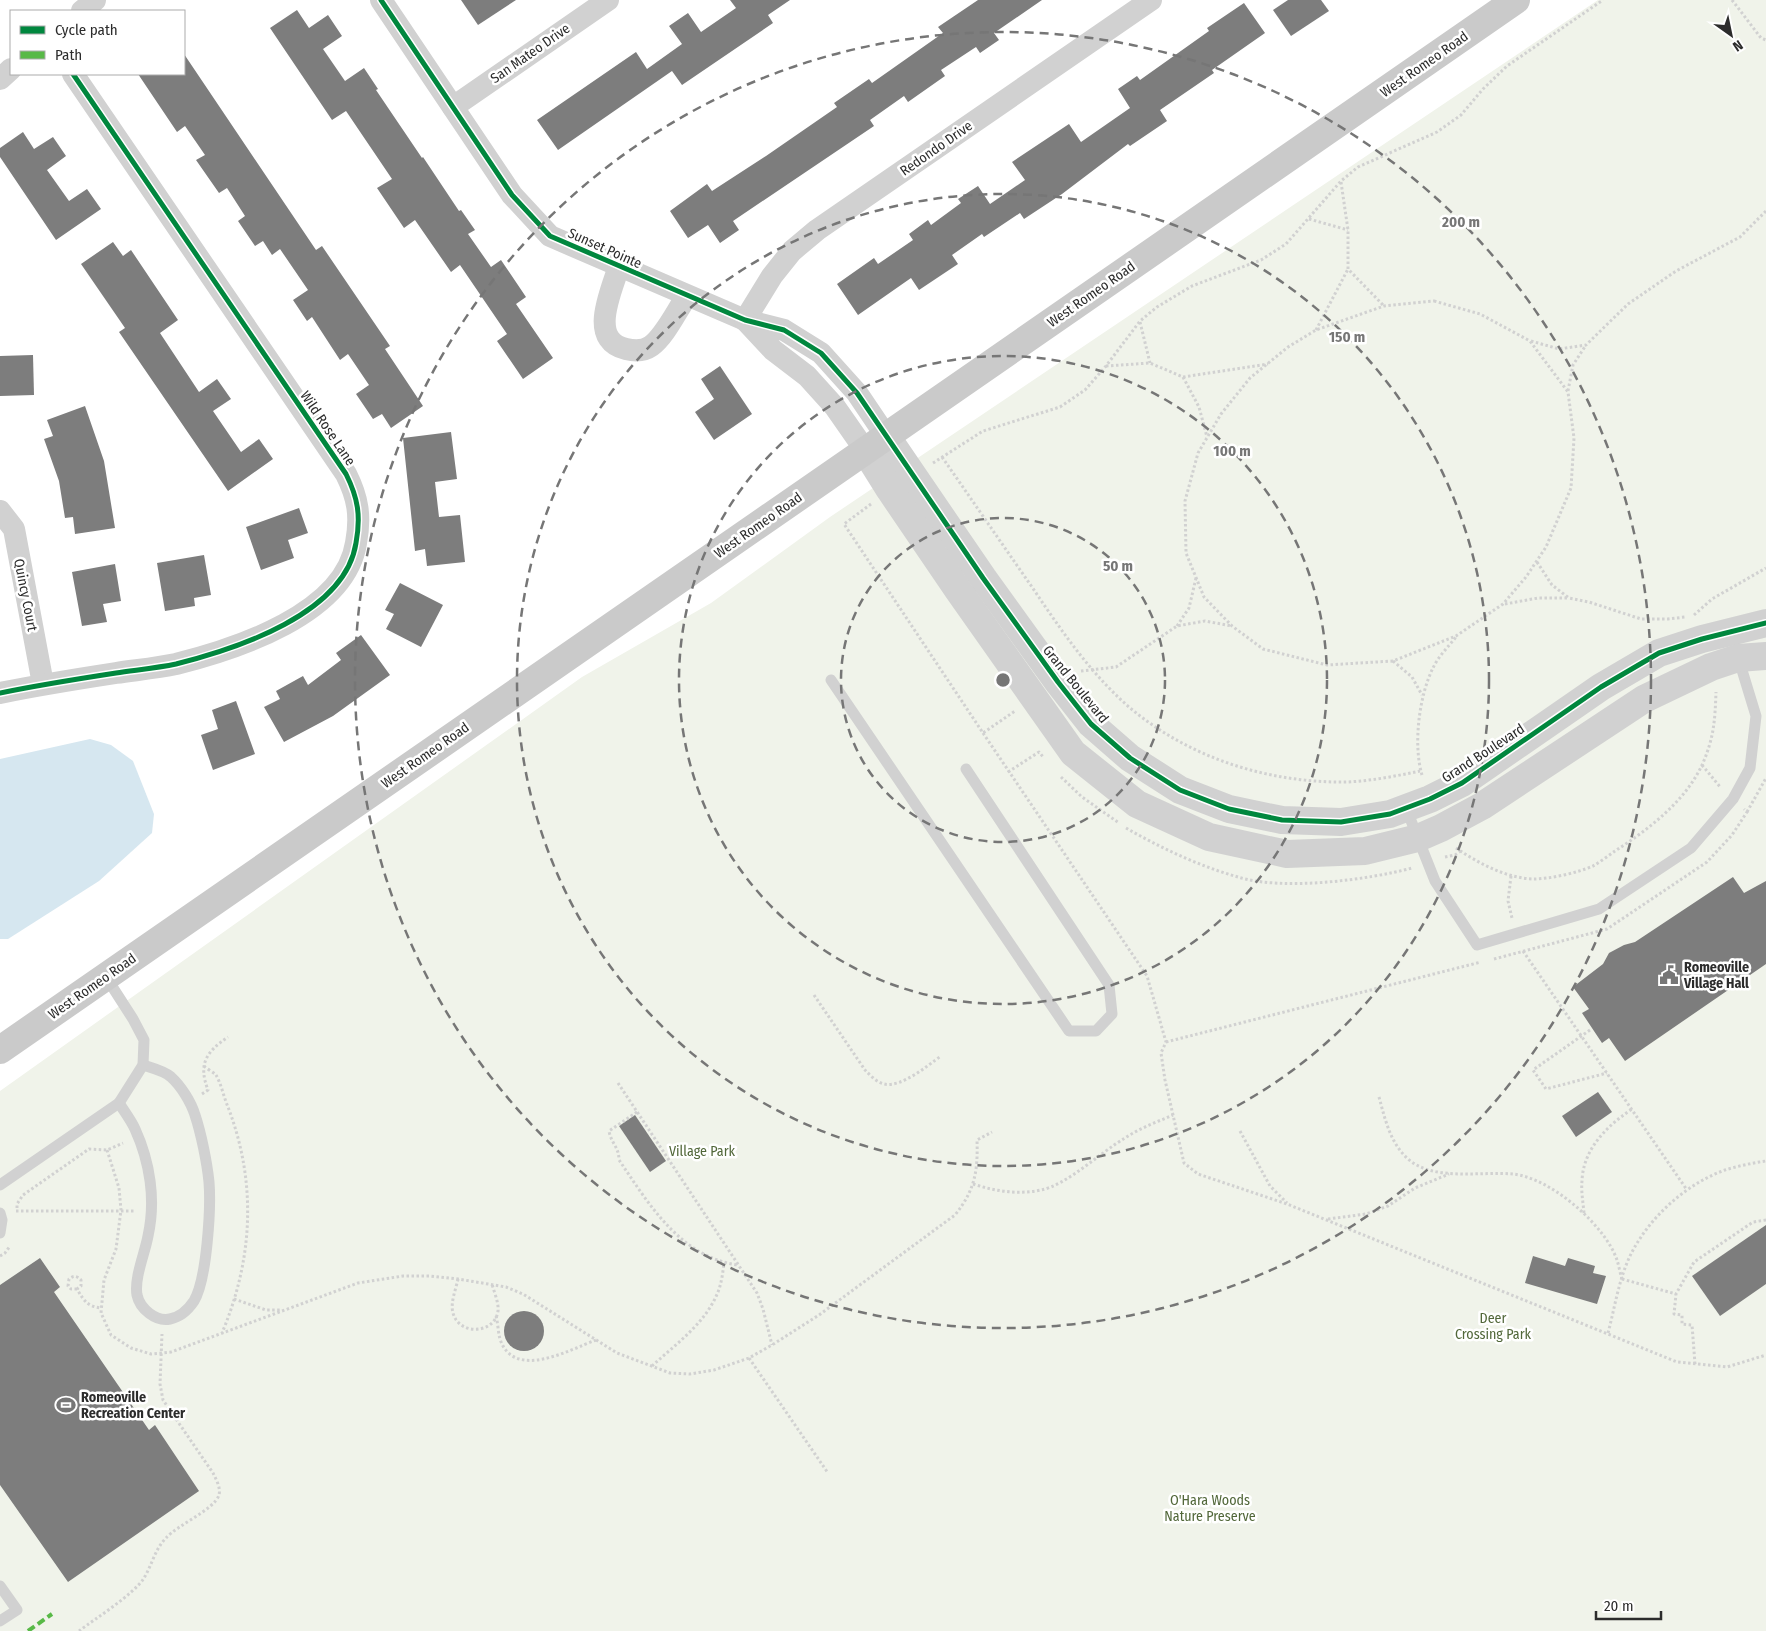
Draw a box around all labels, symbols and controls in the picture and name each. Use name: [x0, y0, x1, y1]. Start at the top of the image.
legend: [10, 10, 185, 75]
north arrow: [1706, 10, 1756, 60]
street label: San Mateo Drive: [487, 20, 573, 87]
text: Cycle path: [55, 21, 118, 39]
street label: West Romeo Road: [1377, 28, 1471, 101]
text: N: [1730, 36, 1746, 55]
text: Path: [55, 46, 82, 64]
street label: Redondo Drive: [897, 117, 976, 180]
text: 200 m: [1441, 213, 1480, 231]
street label: Sunset Pointe: [565, 225, 644, 272]
street label: West Romeo Road: [1044, 258, 1138, 331]
text: 150 m: [1329, 328, 1365, 346]
street label: Wild Rose Lane: [296, 388, 359, 469]
text: 100 m: [1213, 442, 1251, 460]
street label: West Romeo Road: [711, 489, 805, 562]
street label: Quincy Court: [10, 557, 41, 633]
text: 50 m: [1103, 557, 1133, 575]
street label: Grand Boulevard: [1039, 642, 1112, 727]
centre of rings: [994, 671, 1012, 689]
street label: West Romeo Road: [378, 719, 472, 792]
street label: Grand Boulevard: [1439, 720, 1528, 786]
street label: West Romeo Road: [45, 950, 139, 1023]
place label: Romeoville Village Hall: [1683, 959, 1749, 992]
public building icon: Romeoville Village Hall: [1658, 964, 1680, 986]
park label: Village Park: [669, 1143, 736, 1160]
park label: Deer Crossing Park: [1455, 1310, 1532, 1343]
place label: Romeoville Recreation Center: [81, 1389, 186, 1422]
sports icon: Romeoville Recreation Center: [55, 1394, 77, 1416]
park label: O'Hara Woods Nature Preserve: [1164, 1492, 1256, 1525]
scale bar: [1596, 1588, 1661, 1620]
text: 20 m: [1604, 1597, 1634, 1615]

